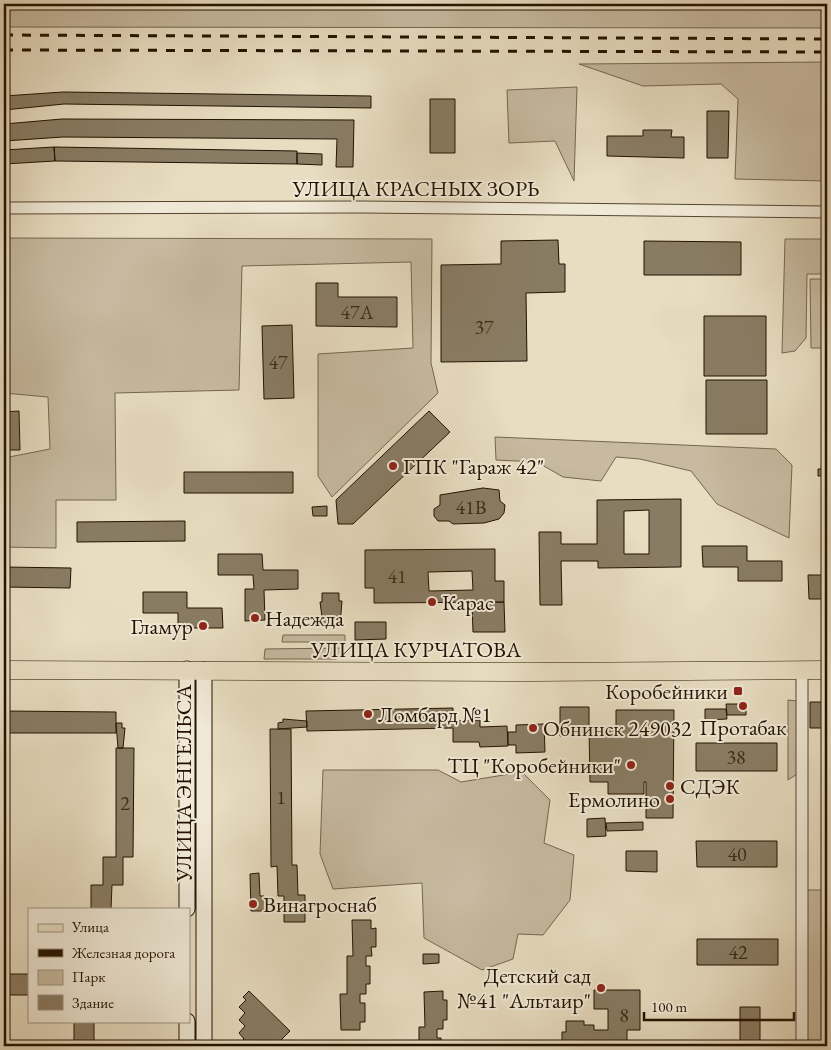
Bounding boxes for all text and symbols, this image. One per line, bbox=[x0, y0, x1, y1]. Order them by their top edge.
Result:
street label: УЛИЦА КРАСНЫХ ЗОРЬ bbox=[291, 174, 540, 203]
house number: 47А bbox=[340, 299, 374, 325]
house number: 37 bbox=[474, 314, 494, 340]
house number: 47 bbox=[268, 349, 288, 375]
place label: ГПК "Гараж 42" bbox=[403, 452, 544, 481]
marker: ГПК "Гараж 42" bbox=[387, 460, 399, 472]
house number: 41В bbox=[456, 494, 486, 520]
house number: 41 bbox=[387, 563, 407, 589]
place label: Карас bbox=[442, 588, 494, 617]
marker: Карас bbox=[426, 596, 438, 608]
place label: Надежда bbox=[265, 604, 344, 633]
place label: Гламур bbox=[131, 612, 193, 641]
marker: Надежда bbox=[249, 612, 261, 624]
marker: Гламур bbox=[197, 620, 209, 632]
street label: УЛИЦА КУРЧАТОВА bbox=[310, 635, 522, 664]
place label: Коробейники bbox=[605, 677, 728, 706]
street label: УЛИЦА ЭНГЕЛЬСА bbox=[169, 684, 198, 883]
marker: Коробейники bbox=[732, 685, 744, 697]
place label: Ломбард №1 bbox=[378, 700, 492, 729]
marker: Протабак bbox=[737, 700, 749, 712]
marker: Ломбард №1 bbox=[362, 708, 374, 720]
place label: Протабак bbox=[699, 713, 787, 742]
place label: Обнинск 249032 bbox=[543, 714, 692, 743]
marker: Обнинск 249032 bbox=[527, 722, 539, 734]
house number: 38 bbox=[726, 744, 746, 770]
place label: ТЦ "Коробейники" bbox=[447, 751, 621, 780]
marker: ТЦ "Коробейники" bbox=[625, 759, 637, 771]
place label: СДЭК bbox=[680, 772, 740, 801]
marker: СДЭК bbox=[664, 780, 676, 792]
house number: 1 bbox=[276, 784, 286, 810]
place label: Ермолино bbox=[568, 785, 660, 814]
house number: 2 bbox=[120, 790, 130, 816]
marker: Ермолино bbox=[664, 793, 676, 805]
house number: 40 bbox=[727, 841, 747, 867]
place label: Винагроснаб bbox=[263, 890, 377, 919]
marker: Винагроснаб bbox=[247, 898, 259, 910]
legend bbox=[28, 908, 190, 1022]
text: Улица bbox=[71, 917, 109, 936]
house number: 42 bbox=[728, 939, 748, 965]
text: Железная дорога bbox=[71, 943, 175, 962]
place label: Детский сад №41 "Альтаир" bbox=[457, 961, 591, 1015]
text: Парк bbox=[72, 967, 105, 986]
marker: Детский сад №41 "Альтаир" bbox=[595, 982, 607, 994]
scale bar bbox=[644, 990, 794, 1022]
text: Здание bbox=[72, 993, 114, 1012]
text: 100 m bbox=[651, 997, 688, 1016]
house number: 8 bbox=[619, 1002, 629, 1028]

